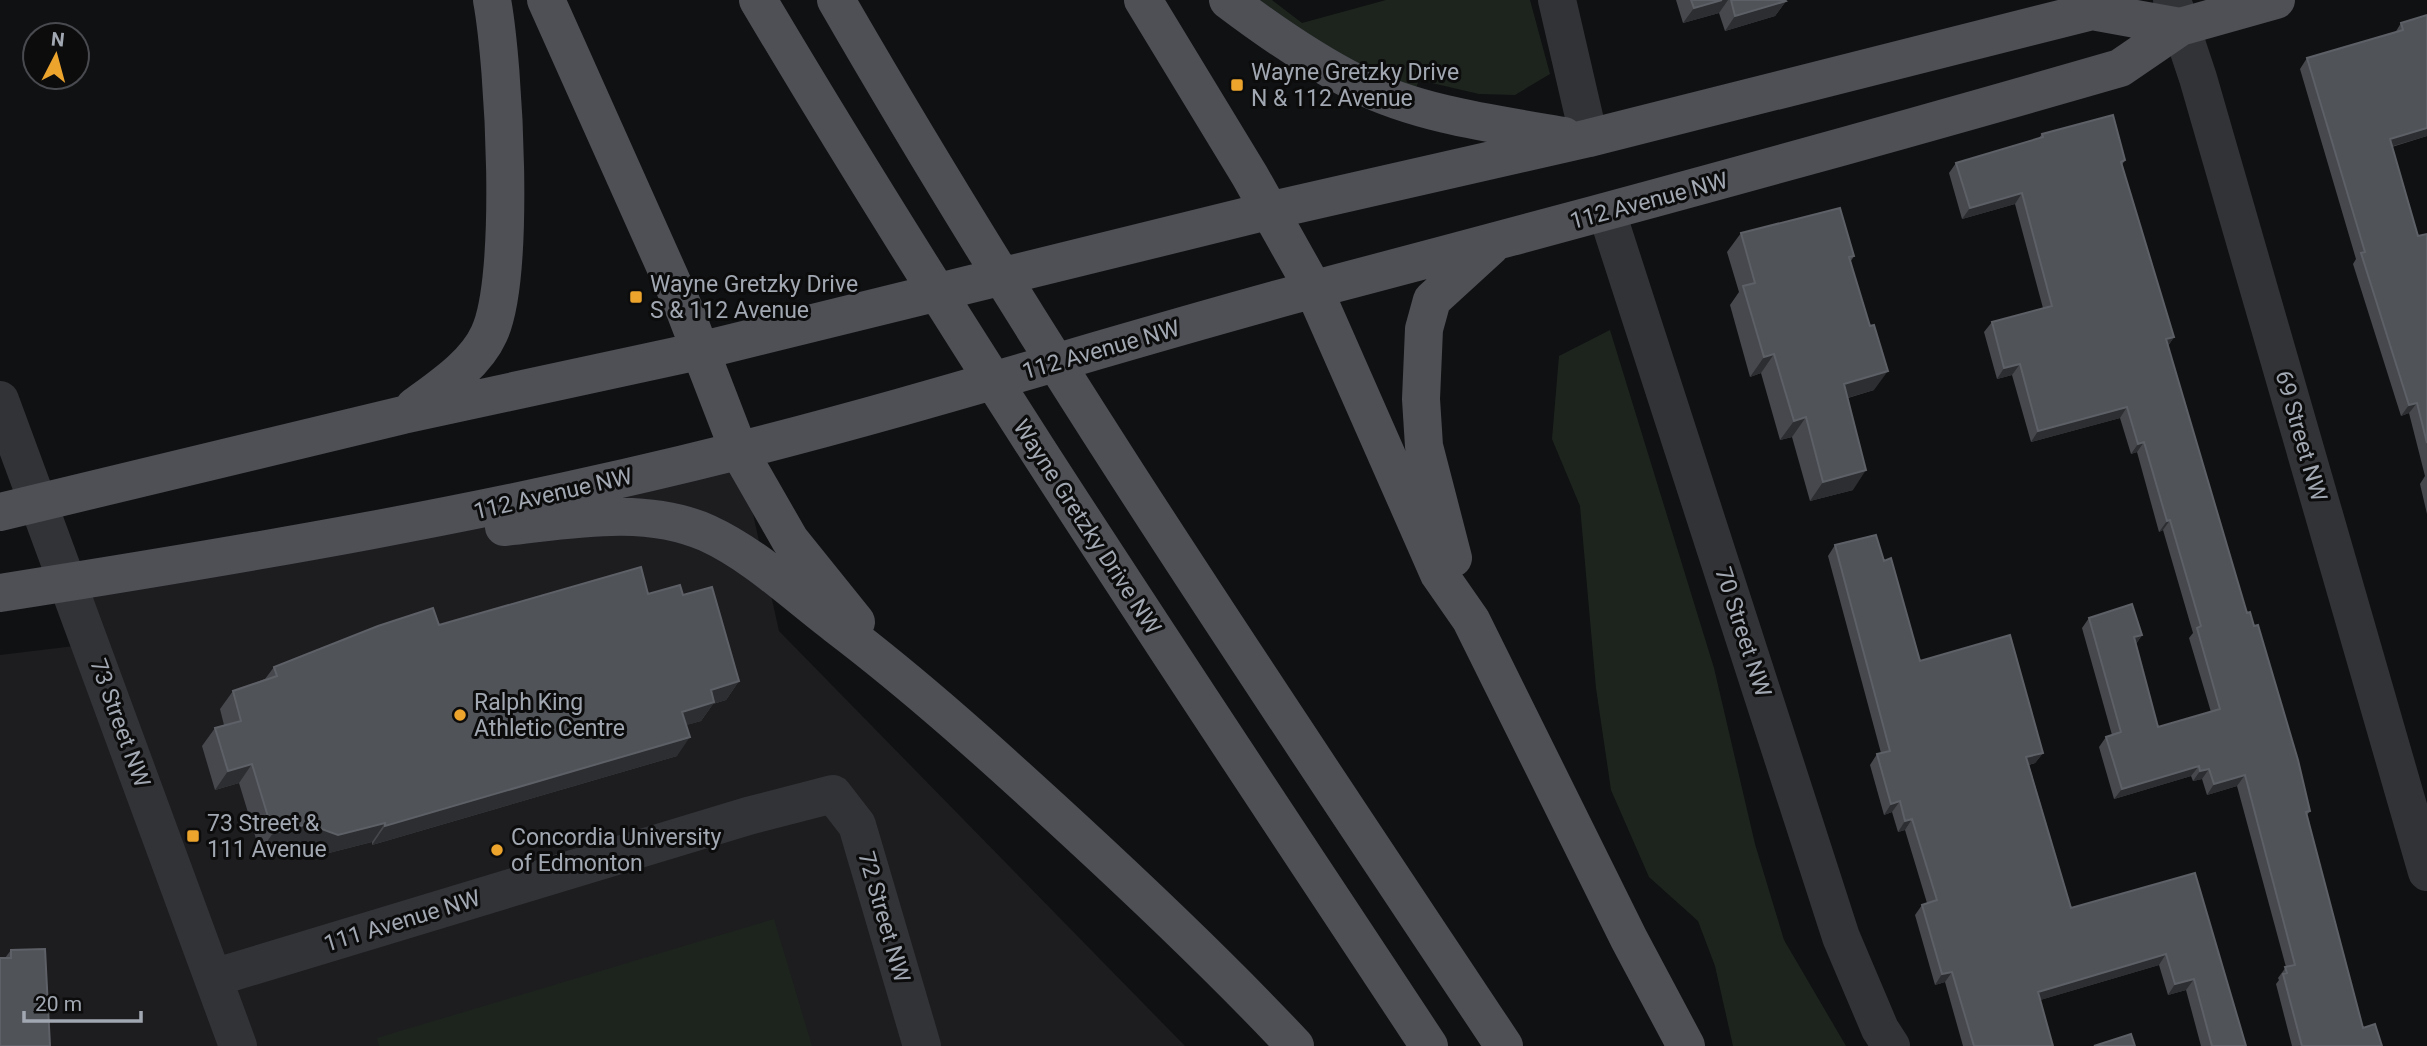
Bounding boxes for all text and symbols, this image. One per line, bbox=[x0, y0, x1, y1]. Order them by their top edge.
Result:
north arrow bbox=[21, 21, 91, 91]
text: N bbox=[50, 27, 66, 52]
place label: Wayne Gretzky Drive N & 112 Avenue bbox=[1251, 59, 1459, 112]
marker: Wayne Gretzky Drive N & 112 Avenue bbox=[1229, 77, 1245, 93]
street label: 112 Avenue NW bbox=[1567, 167, 1731, 235]
place label: Wayne Gretzky Drive S & 112 Avenue bbox=[650, 271, 858, 324]
marker: Wayne Gretzky Drive S & 112 Avenue bbox=[628, 289, 644, 305]
street label: 112 Avenue NW bbox=[1019, 315, 1183, 385]
street label: 69 Street NW bbox=[2269, 368, 2333, 504]
street label: Wayne Gretzky Drive NW bbox=[1007, 415, 1167, 639]
street label: 112 Avenue NW bbox=[471, 463, 635, 525]
street label: 70 Street NW bbox=[1709, 564, 1777, 700]
street label: 73 Street NW bbox=[84, 655, 156, 791]
place label: Ralph King Athletic Centre bbox=[474, 689, 625, 742]
marker: Ralph King Athletic Centre bbox=[452, 707, 468, 723]
place label: 73 Street & 111 Avenue bbox=[207, 810, 327, 863]
place label: Concordia University of Edmonton bbox=[511, 824, 721, 877]
marker: 73 Street & 111 Avenue bbox=[185, 828, 201, 844]
marker: Concordia University of Edmonton bbox=[489, 842, 505, 858]
street label: 72 Street NW bbox=[852, 849, 916, 985]
street label: 111 Avenue NW bbox=[320, 884, 484, 958]
scale bar bbox=[24, 979, 142, 1023]
text: 20 m bbox=[35, 992, 82, 1016]

